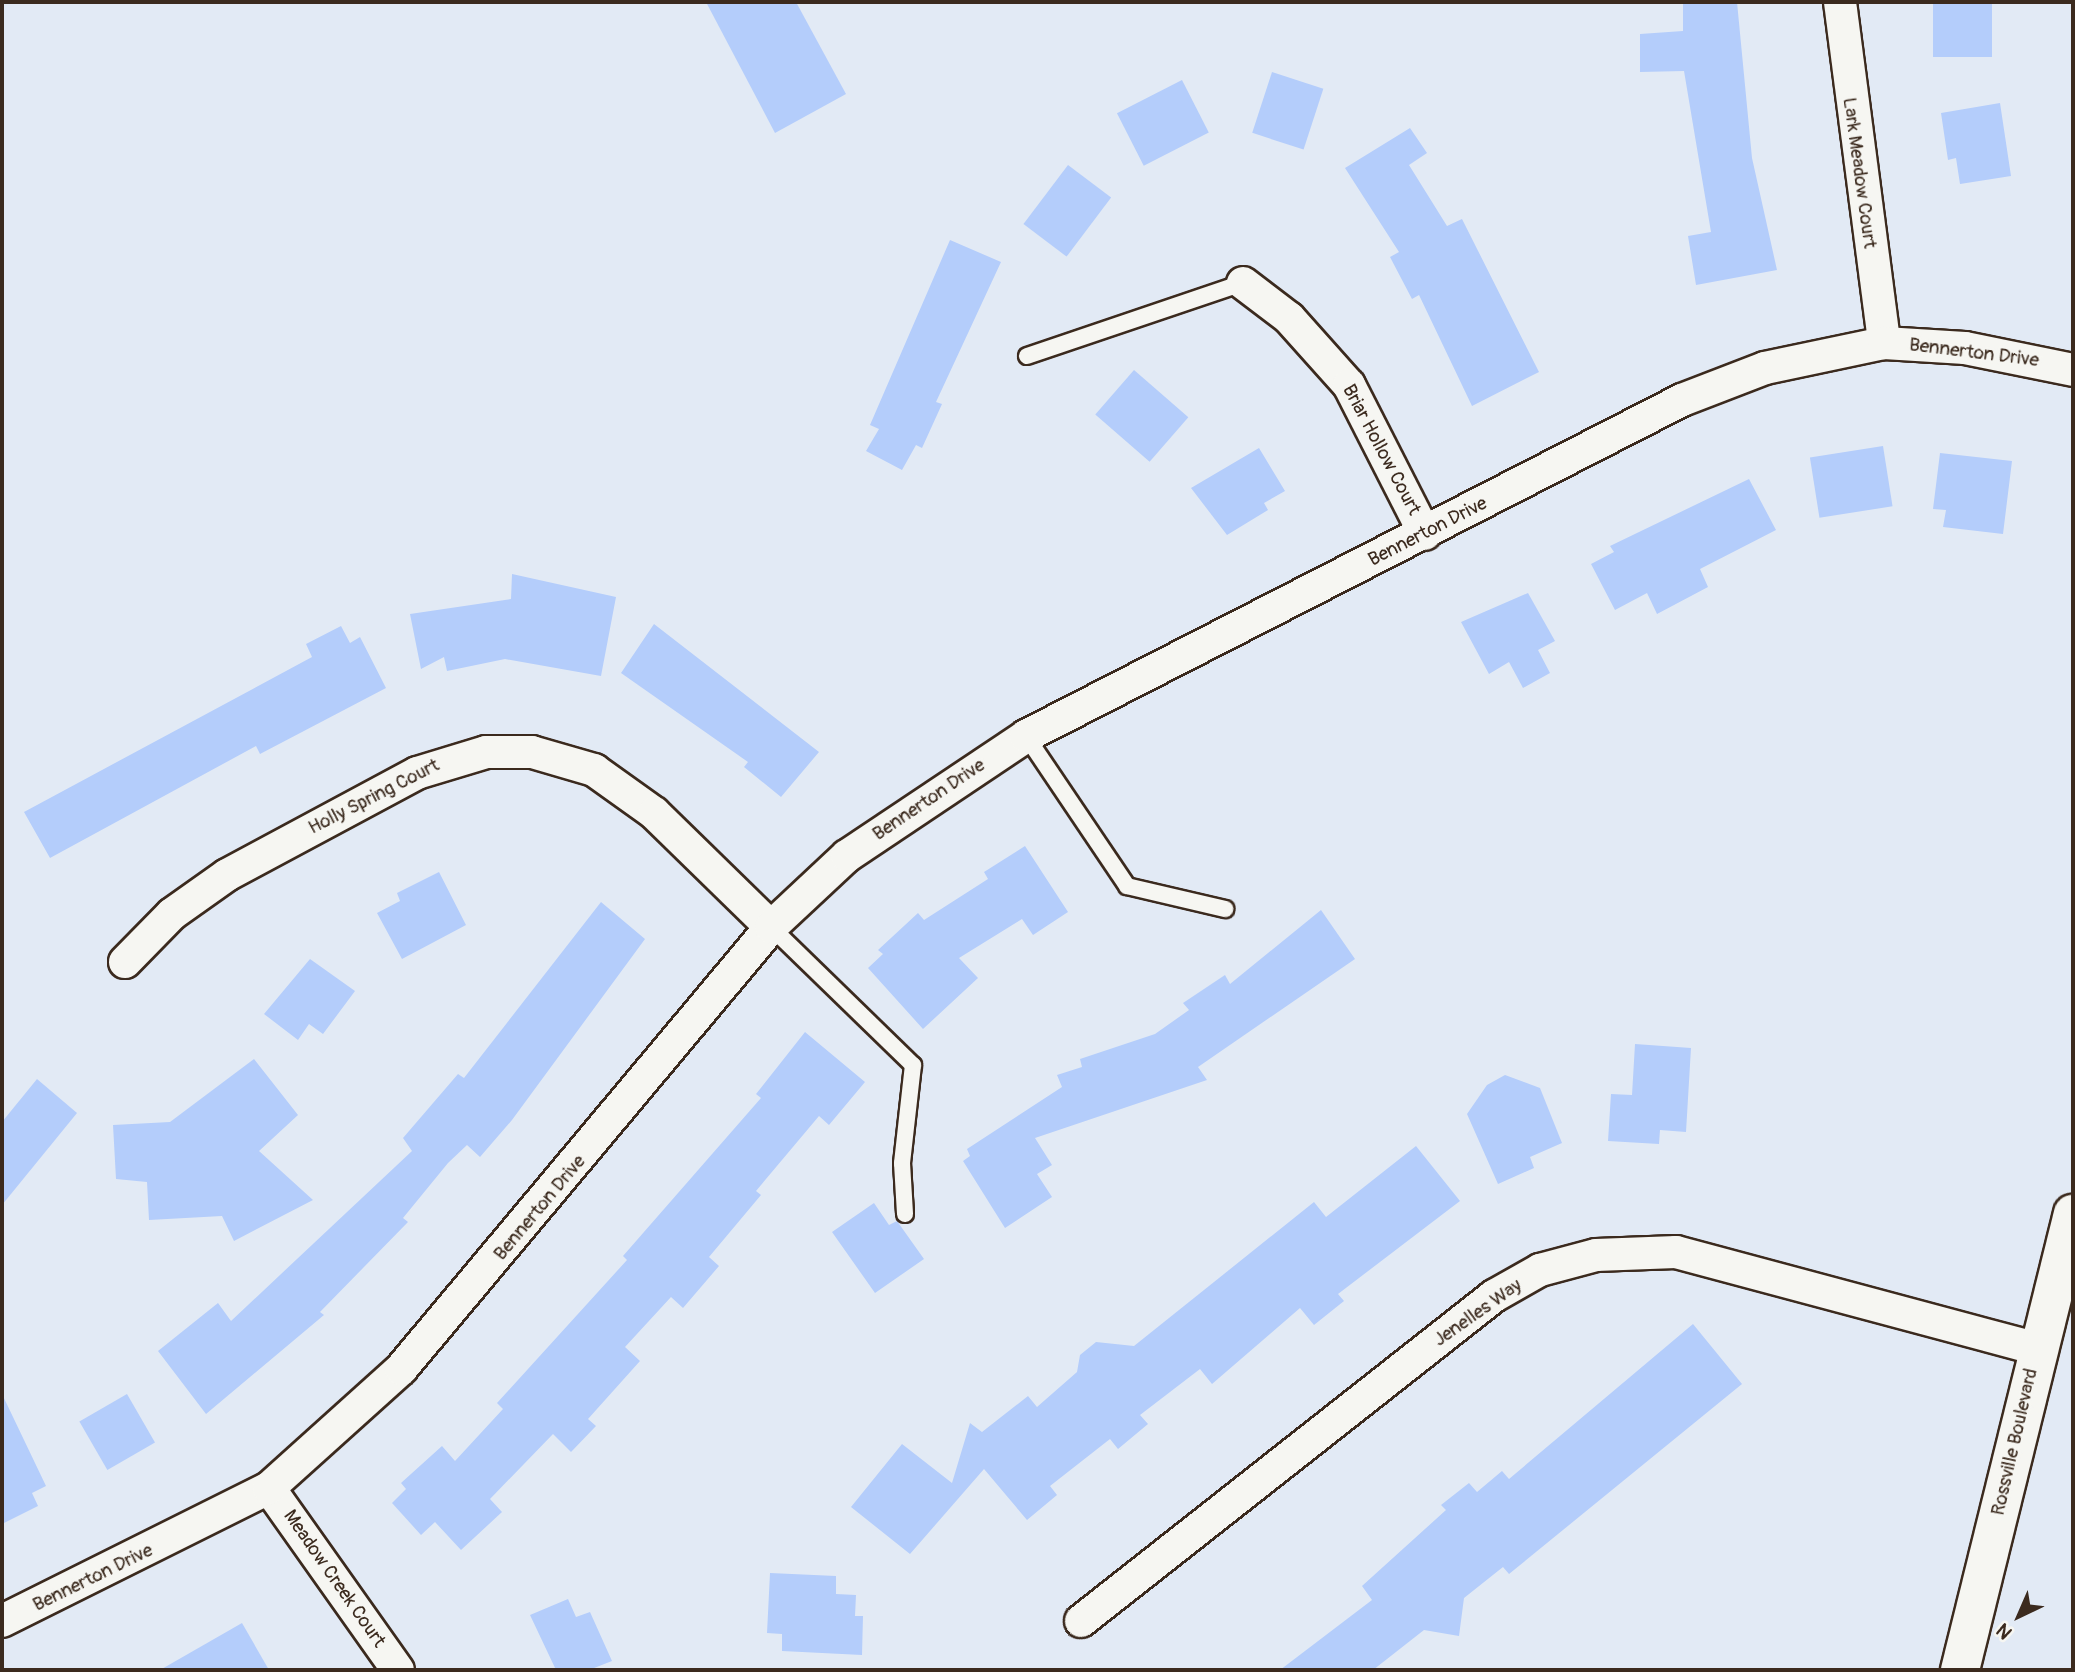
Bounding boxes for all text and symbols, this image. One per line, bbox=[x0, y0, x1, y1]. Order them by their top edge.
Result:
street label: Lark Meadow Court bbox=[1837, 96, 1881, 250]
street label: Bennerton Drive bbox=[1908, 334, 2040, 372]
street label: Briar Hollow Court bbox=[1337, 381, 1425, 519]
street label: Bennerton Drive bbox=[1365, 492, 1491, 572]
street label: Holly Spring Court bbox=[305, 754, 443, 840]
street label: Bennerton Drive bbox=[869, 754, 989, 846]
street label: Bennerton Drive bbox=[489, 1151, 591, 1265]
street label: Jenelles Way bbox=[1430, 1274, 1526, 1352]
street label: Rossville Boulevard bbox=[1987, 1366, 2043, 1518]
street label: Meadow Creek Court bbox=[278, 1506, 390, 1652]
street label: Bennerton Drive bbox=[29, 1539, 157, 1617]
north arrow bbox=[1984, 1581, 2054, 1651]
text: N bbox=[1991, 1618, 2017, 1644]

